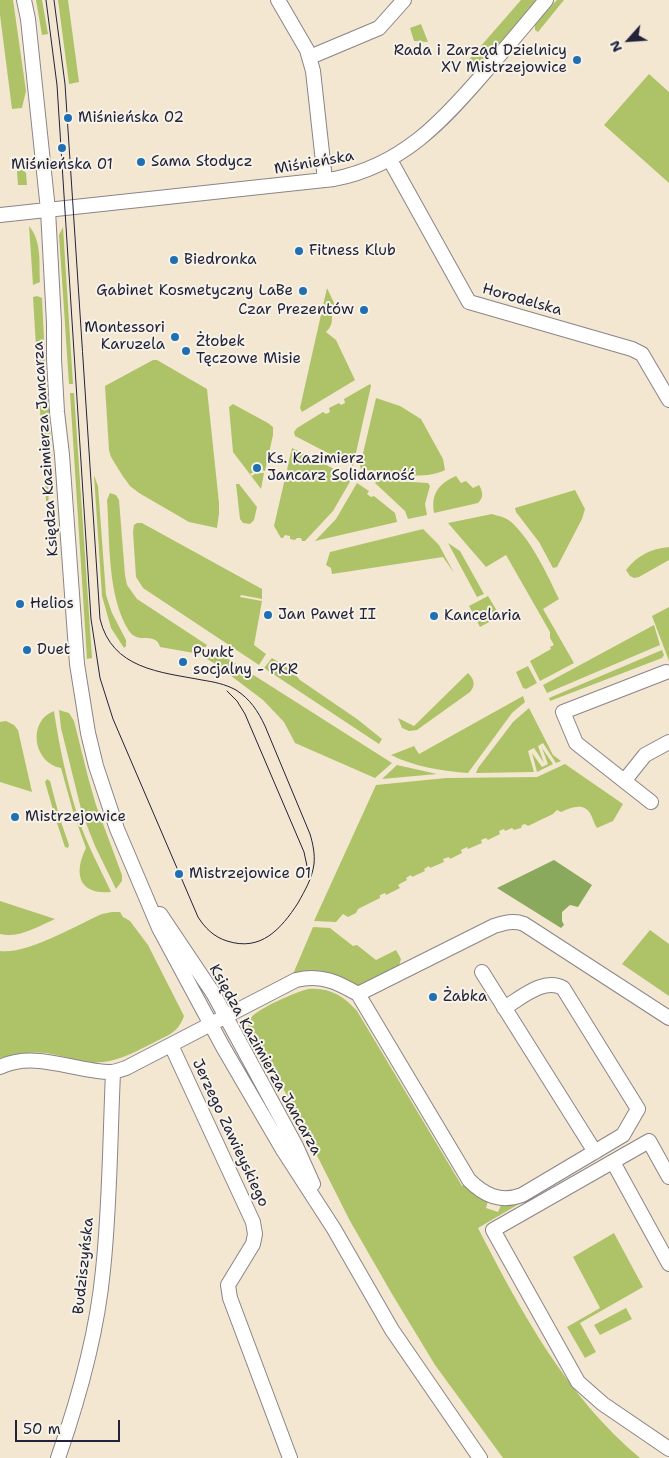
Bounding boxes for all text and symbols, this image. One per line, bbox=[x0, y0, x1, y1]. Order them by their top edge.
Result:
north arrow bbox=[604, 15, 654, 65]
text: N bbox=[605, 38, 626, 56]
place label: Rada i Zarząd Dzielnicy XV Mistrzejowice bbox=[394, 42, 567, 77]
marker: Rada i Zarząd Dzielnicy XV Mistrzejowice bbox=[571, 54, 583, 66]
place label: Miśnieńska 02 bbox=[78, 109, 184, 127]
marker: Miśnieńska 02 bbox=[62, 112, 74, 124]
marker: Miśnieńska 01 bbox=[56, 142, 68, 154]
street label: Miśnieńska bbox=[273, 147, 355, 179]
place label: Sama Słodycz bbox=[151, 153, 253, 171]
place label: Miśnieńska 01 bbox=[11, 156, 113, 174]
marker: Sama Słodycz bbox=[135, 156, 147, 168]
place label: Fitness Klub bbox=[309, 242, 396, 260]
marker: Fitness Klub bbox=[293, 245, 305, 257]
place label: Biedronka bbox=[184, 251, 257, 269]
marker: Biedronka bbox=[168, 254, 180, 266]
street label: Horodelska bbox=[480, 280, 564, 320]
place label: Gabinet Kosmetyczny LaBe bbox=[96, 282, 293, 300]
marker: Gabinet Kosmetyczny LaBe bbox=[297, 285, 309, 297]
place label: Czar Prezentów bbox=[238, 301, 354, 319]
marker: Czar Prezentów bbox=[358, 304, 370, 316]
place label: Montessori Karuzela bbox=[84, 319, 165, 354]
marker: Montessori Karuzela bbox=[169, 331, 181, 343]
place label: Żłobek Tęczowe Misie bbox=[196, 333, 301, 368]
street label: Księdza Kazimierza Jancarza bbox=[30, 341, 62, 557]
marker: Żłobek Tęczowe Misie bbox=[180, 345, 192, 357]
place label: Ks. Kazimierz Jancarz Solidarność bbox=[267, 450, 415, 485]
marker: Ks. Kazimierz Jancarz Solidarność bbox=[251, 462, 263, 474]
place label: Helios bbox=[30, 595, 74, 613]
marker: Helios bbox=[14, 598, 26, 610]
place label: Jan Paweł II bbox=[278, 606, 376, 624]
place label: Kancelaria bbox=[444, 607, 521, 625]
marker: Jan Paweł II bbox=[262, 609, 274, 621]
marker: Kancelaria bbox=[428, 610, 440, 622]
place label: Duet bbox=[37, 641, 70, 659]
marker: Duet bbox=[21, 644, 33, 656]
place label: Punkt socjalny - PKR bbox=[193, 644, 298, 679]
marker: Punkt socjalny - PKR bbox=[177, 656, 189, 668]
place label: Mistrzejowice bbox=[25, 808, 126, 826]
marker: Mistrzejowice bbox=[9, 811, 21, 823]
place label: Mistrzejowice 01 bbox=[189, 865, 311, 883]
marker: Mistrzejowice 01 bbox=[173, 868, 185, 880]
street label: Księdza Kazimierza Jancarza bbox=[205, 961, 325, 1159]
place label: Żabka bbox=[443, 988, 487, 1006]
marker: Żabka bbox=[427, 991, 439, 1003]
street label: Jerzego Zawieyskiego bbox=[188, 1056, 272, 1210]
street label: Budziszyńska bbox=[70, 1217, 98, 1315]
scale bar bbox=[18, 1410, 122, 1442]
text: 50 m bbox=[23, 1419, 61, 1439]

